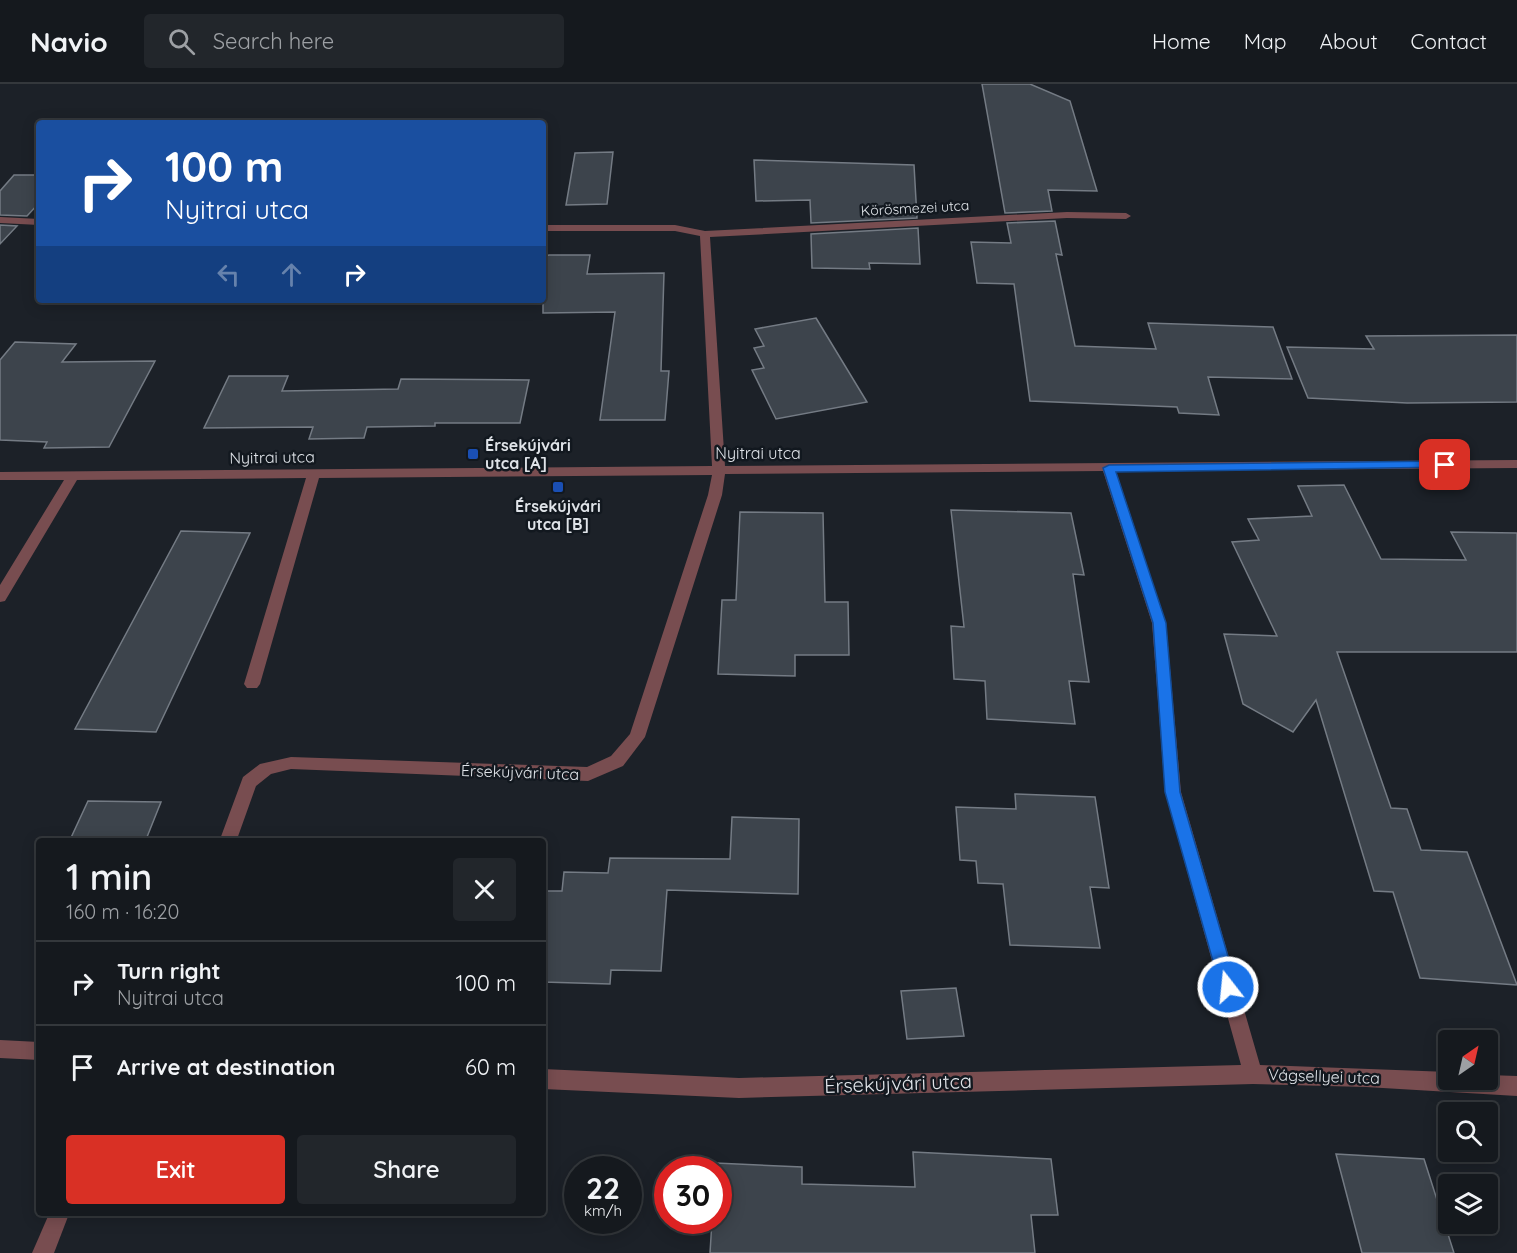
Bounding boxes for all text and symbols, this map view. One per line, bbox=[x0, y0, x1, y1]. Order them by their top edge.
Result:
search box bbox=[144, 14, 564, 68]
text: Navio bbox=[30, 24, 108, 59]
icon: search bbox=[165, 25, 198, 58]
text: Search here bbox=[213, 27, 334, 55]
text: Home bbox=[1152, 28, 1211, 54]
text: Map bbox=[1244, 28, 1287, 54]
text: About bbox=[1320, 28, 1378, 54]
text: Contact bbox=[1411, 28, 1487, 54]
text: 100 m bbox=[165, 140, 283, 193]
icon: right bbox=[66, 144, 144, 222]
text: Nyitrai utca bbox=[165, 192, 309, 226]
street label: Körösmezei utca bbox=[860, 196, 970, 220]
icon: left bbox=[212, 258, 245, 291]
icon: ahead bbox=[275, 258, 308, 291]
icon: right bbox=[338, 258, 371, 291]
place label: Érsekújvári utca [A] bbox=[485, 435, 571, 473]
pin bbox=[1419, 439, 1470, 490]
street label: Nyitrai utca bbox=[715, 443, 801, 463]
street label: Nyitrai utca bbox=[229, 446, 315, 468]
marker: Érsekújvári utca [A] bbox=[466, 447, 480, 461]
icon: arrive bbox=[1428, 448, 1461, 481]
marker: Érsekújvári utca [B] bbox=[551, 480, 565, 494]
place label: Érsekújvári utca [B] bbox=[515, 496, 601, 534]
street label: Érsekújvári utca bbox=[461, 760, 579, 784]
text: 1 min bbox=[66, 854, 152, 899]
button: close bbox=[453, 858, 516, 921]
text: 160 m · 16:20 bbox=[66, 899, 179, 924]
position arrow bbox=[1196, 955, 1260, 1019]
text: Turn right bbox=[117, 957, 221, 985]
icon: right bbox=[66, 967, 99, 1000]
text: 100 m bbox=[456, 969, 516, 997]
text: Nyitrai utca bbox=[117, 985, 224, 1010]
north arrow bbox=[1438, 1030, 1498, 1090]
map controls bbox=[1438, 1030, 1498, 1234]
icon: arrive bbox=[66, 1051, 99, 1084]
text: Arrive at destination bbox=[117, 1053, 335, 1081]
text: 60 m bbox=[465, 1053, 516, 1081]
street label: Vágsellyei utca bbox=[1268, 1064, 1380, 1088]
street label: Érsekújvári utca bbox=[824, 1068, 972, 1098]
button: search bbox=[1438, 1102, 1498, 1162]
button: Exit bbox=[66, 1135, 285, 1204]
button: Share bbox=[297, 1135, 516, 1204]
speed limit sign: 30 bbox=[654, 1156, 732, 1234]
text: 22 bbox=[586, 1169, 620, 1207]
button: layers bbox=[1438, 1174, 1498, 1234]
text: km/h bbox=[584, 1201, 622, 1220]

